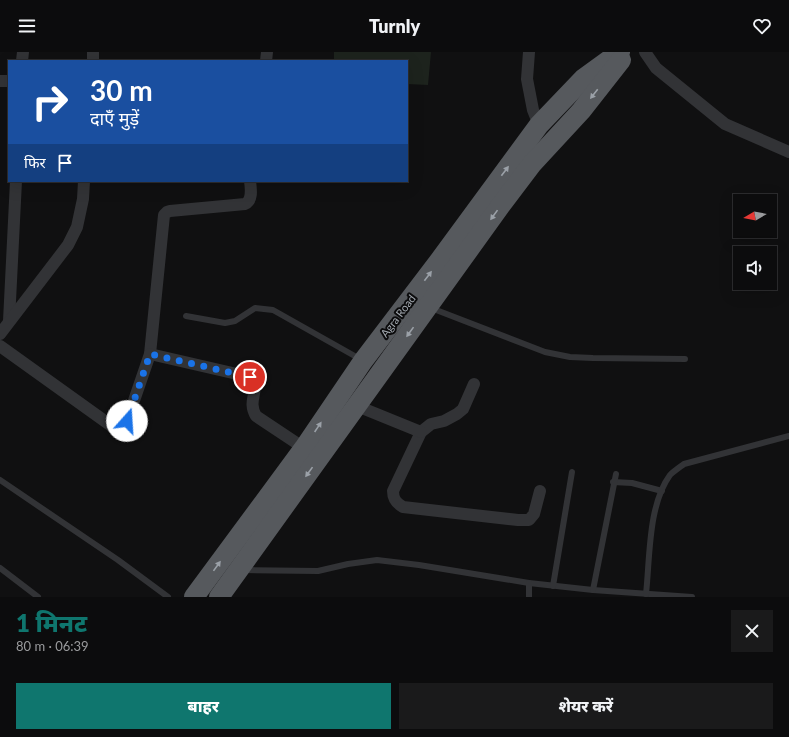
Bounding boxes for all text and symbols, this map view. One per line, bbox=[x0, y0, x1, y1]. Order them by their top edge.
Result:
icon: menu bbox=[16, 15, 38, 37]
text: Turnly bbox=[369, 15, 420, 37]
icon: heart bbox=[751, 15, 773, 37]
text: 30 m bbox=[90, 73, 153, 107]
icon: right bbox=[24, 76, 76, 128]
one-way arrow bbox=[590, 88, 599, 99]
text: दाएँ मुड़ें bbox=[90, 107, 139, 129]
icon: arrive bbox=[54, 152, 76, 174]
text: फिर bbox=[24, 153, 46, 171]
one-way arrow bbox=[501, 166, 509, 177]
north arrow bbox=[733, 194, 777, 238]
map controls bbox=[733, 194, 777, 290]
one-way arrow bbox=[489, 210, 498, 221]
button: sound bbox=[733, 246, 777, 290]
one-way arrow bbox=[424, 271, 432, 282]
street label: Agra Road bbox=[377, 292, 418, 339]
one-way arrow bbox=[405, 327, 414, 338]
pin bbox=[233, 360, 267, 394]
icon: arrive bbox=[239, 366, 261, 388]
position arrow bbox=[106, 400, 148, 442]
one-way arrow bbox=[314, 421, 322, 432]
one-way arrow bbox=[305, 467, 313, 477]
one-way arrow bbox=[213, 560, 221, 571]
text: 1 मिनट bbox=[16, 608, 87, 637]
button: close bbox=[731, 610, 773, 652]
text: 80 m · 06:39 bbox=[16, 638, 89, 654]
button: बाहर bbox=[16, 683, 391, 729]
button: शेयर करें bbox=[399, 683, 773, 729]

